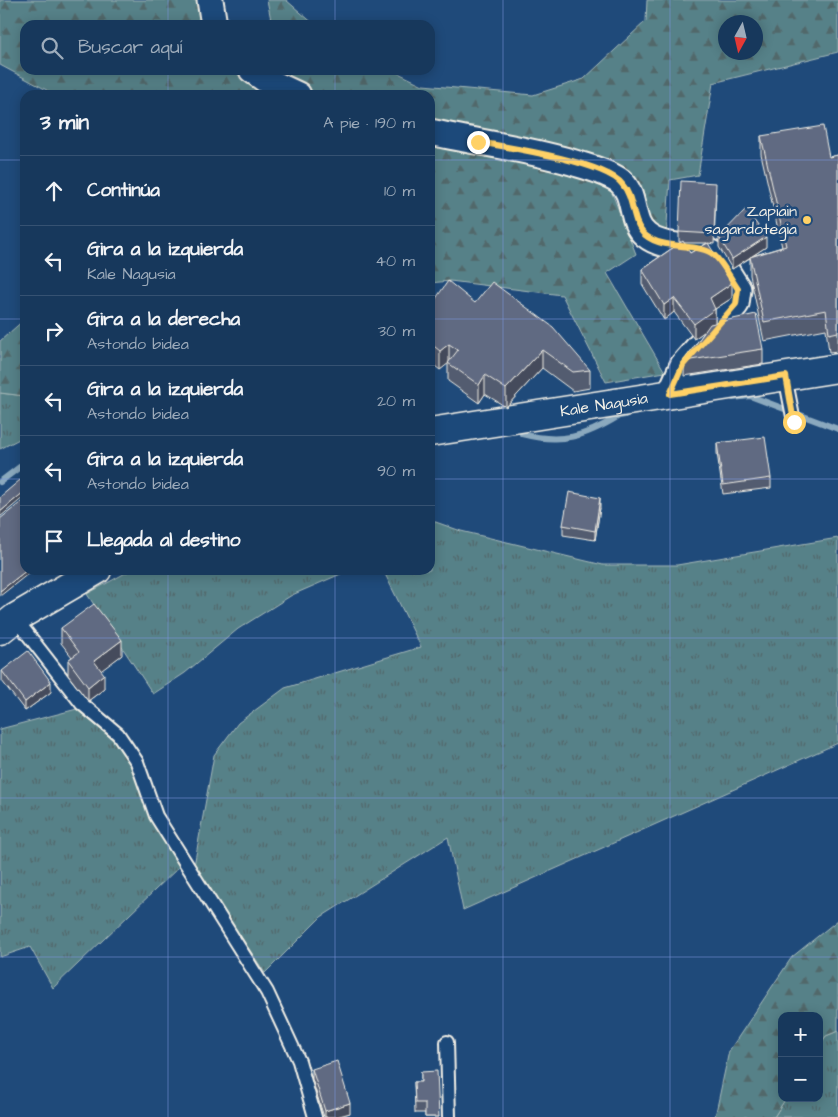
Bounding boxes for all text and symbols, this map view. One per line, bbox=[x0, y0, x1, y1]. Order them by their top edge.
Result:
north arrow bbox=[718, 15, 763, 60]
search box bbox=[20, 20, 435, 75]
icon: search bbox=[38, 34, 66, 62]
text: Buscar aquí bbox=[78, 34, 182, 61]
text: 3 min bbox=[40, 108, 89, 137]
text: A pie · 190 m bbox=[323, 112, 415, 134]
route end bbox=[467, 131, 490, 154]
icon: ahead bbox=[40, 177, 68, 205]
text: Continúa bbox=[87, 177, 160, 204]
text: 10 m bbox=[384, 180, 415, 202]
place label: Zapiain sagardotegia bbox=[704, 200, 797, 241]
marker: Zapiain sagardotegia bbox=[801, 214, 813, 226]
text: Gira a la izquierda bbox=[87, 236, 243, 263]
icon: left bbox=[40, 247, 68, 275]
text: 40 m bbox=[375, 250, 415, 272]
text: Kale Nagusia bbox=[87, 263, 176, 285]
text: Gira a la derecha bbox=[87, 306, 240, 333]
icon: right bbox=[40, 317, 68, 345]
text: 30 m bbox=[378, 320, 415, 342]
text: Astondo bidea bbox=[87, 333, 189, 355]
text: Gira a la izquierda bbox=[87, 376, 243, 403]
icon: left bbox=[40, 387, 68, 415]
street label: Kale Nagusia bbox=[558, 387, 649, 422]
text: 20 m bbox=[377, 390, 415, 412]
text: Astondo bidea bbox=[87, 403, 189, 425]
route start bbox=[783, 411, 806, 434]
text: Gira a la izquierda bbox=[87, 446, 243, 473]
icon: left bbox=[40, 457, 68, 485]
text: 90 m bbox=[377, 460, 415, 482]
text: Astondo bidea bbox=[87, 473, 189, 495]
icon: arrive bbox=[40, 527, 68, 555]
text: Llegada al destino bbox=[87, 527, 240, 554]
map controls bbox=[778, 1012, 823, 1102]
button: + bbox=[778, 1012, 823, 1057]
button: − bbox=[778, 1057, 823, 1102]

